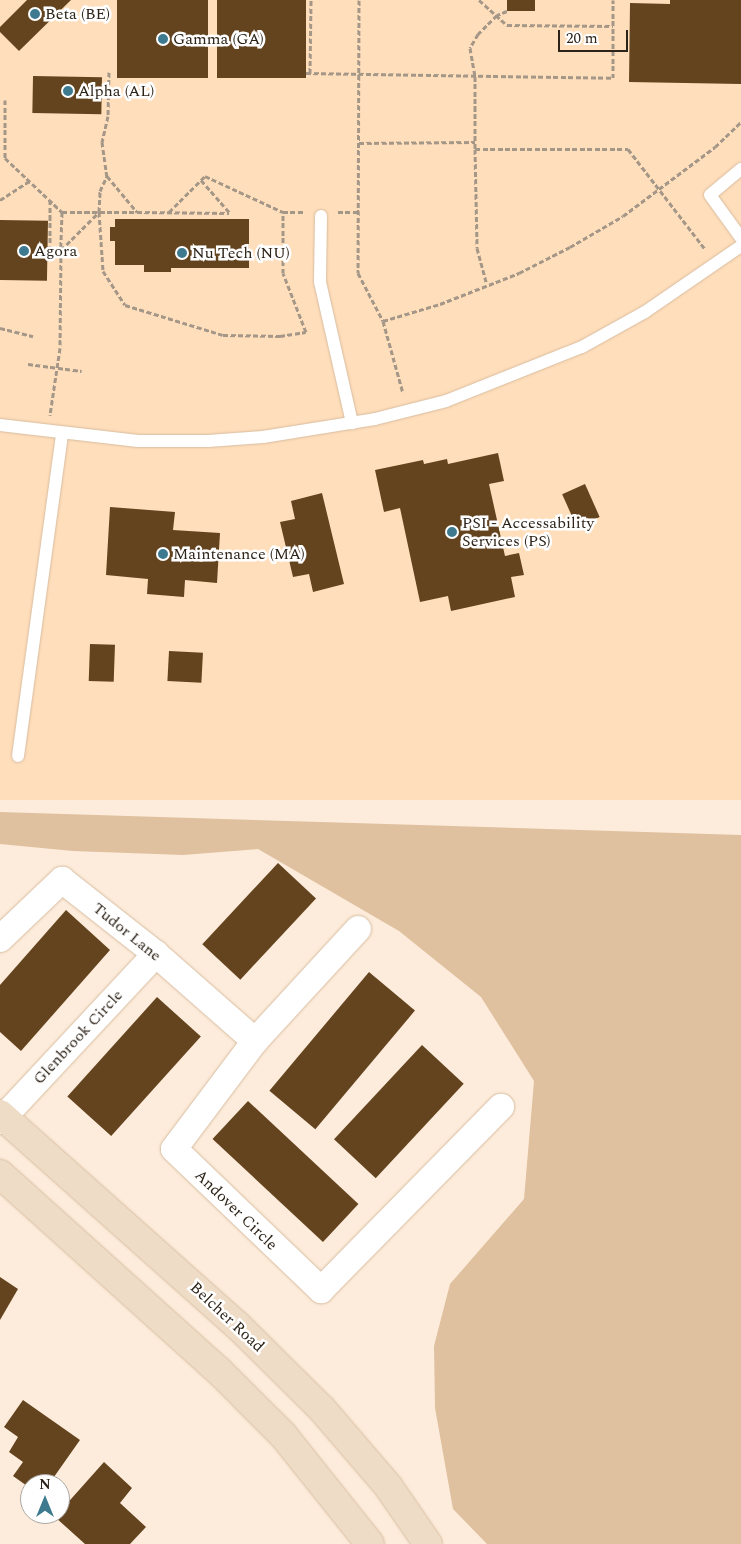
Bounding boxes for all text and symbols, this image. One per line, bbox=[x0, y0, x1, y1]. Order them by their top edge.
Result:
place label: Beta (BE) bbox=[45, 4, 110, 24]
marker: Beta (BE) bbox=[29, 8, 41, 20]
scale bar bbox=[561, 20, 631, 52]
text: 20 m bbox=[566, 27, 598, 50]
place label: Gamma (GA) bbox=[173, 29, 264, 49]
marker: Gamma (GA) bbox=[157, 33, 169, 45]
place label: Alpha (AL) bbox=[78, 81, 154, 101]
marker: Alpha (AL) bbox=[62, 85, 74, 97]
place label: Agora bbox=[34, 241, 77, 261]
place label: Nu Tech (NU) bbox=[192, 243, 290, 263]
marker: Agora bbox=[18, 245, 30, 257]
marker: Nu Tech (NU) bbox=[176, 247, 188, 259]
place label: PSI - Accessability Services (PS) bbox=[462, 513, 594, 551]
marker: PSI - Accessability Services (PS) bbox=[446, 526, 458, 538]
place label: Maintenance (MA) bbox=[173, 544, 305, 564]
marker: Maintenance (MA) bbox=[157, 548, 169, 560]
street label: Tudor Lane bbox=[89, 899, 165, 965]
street label: Glenbrook Circle bbox=[29, 986, 127, 1088]
street label: Andover Circle bbox=[191, 1166, 281, 1254]
street label: Belcher Road bbox=[186, 1278, 268, 1356]
north arrow bbox=[20, 1474, 70, 1524]
text: N bbox=[39, 1474, 51, 1495]

